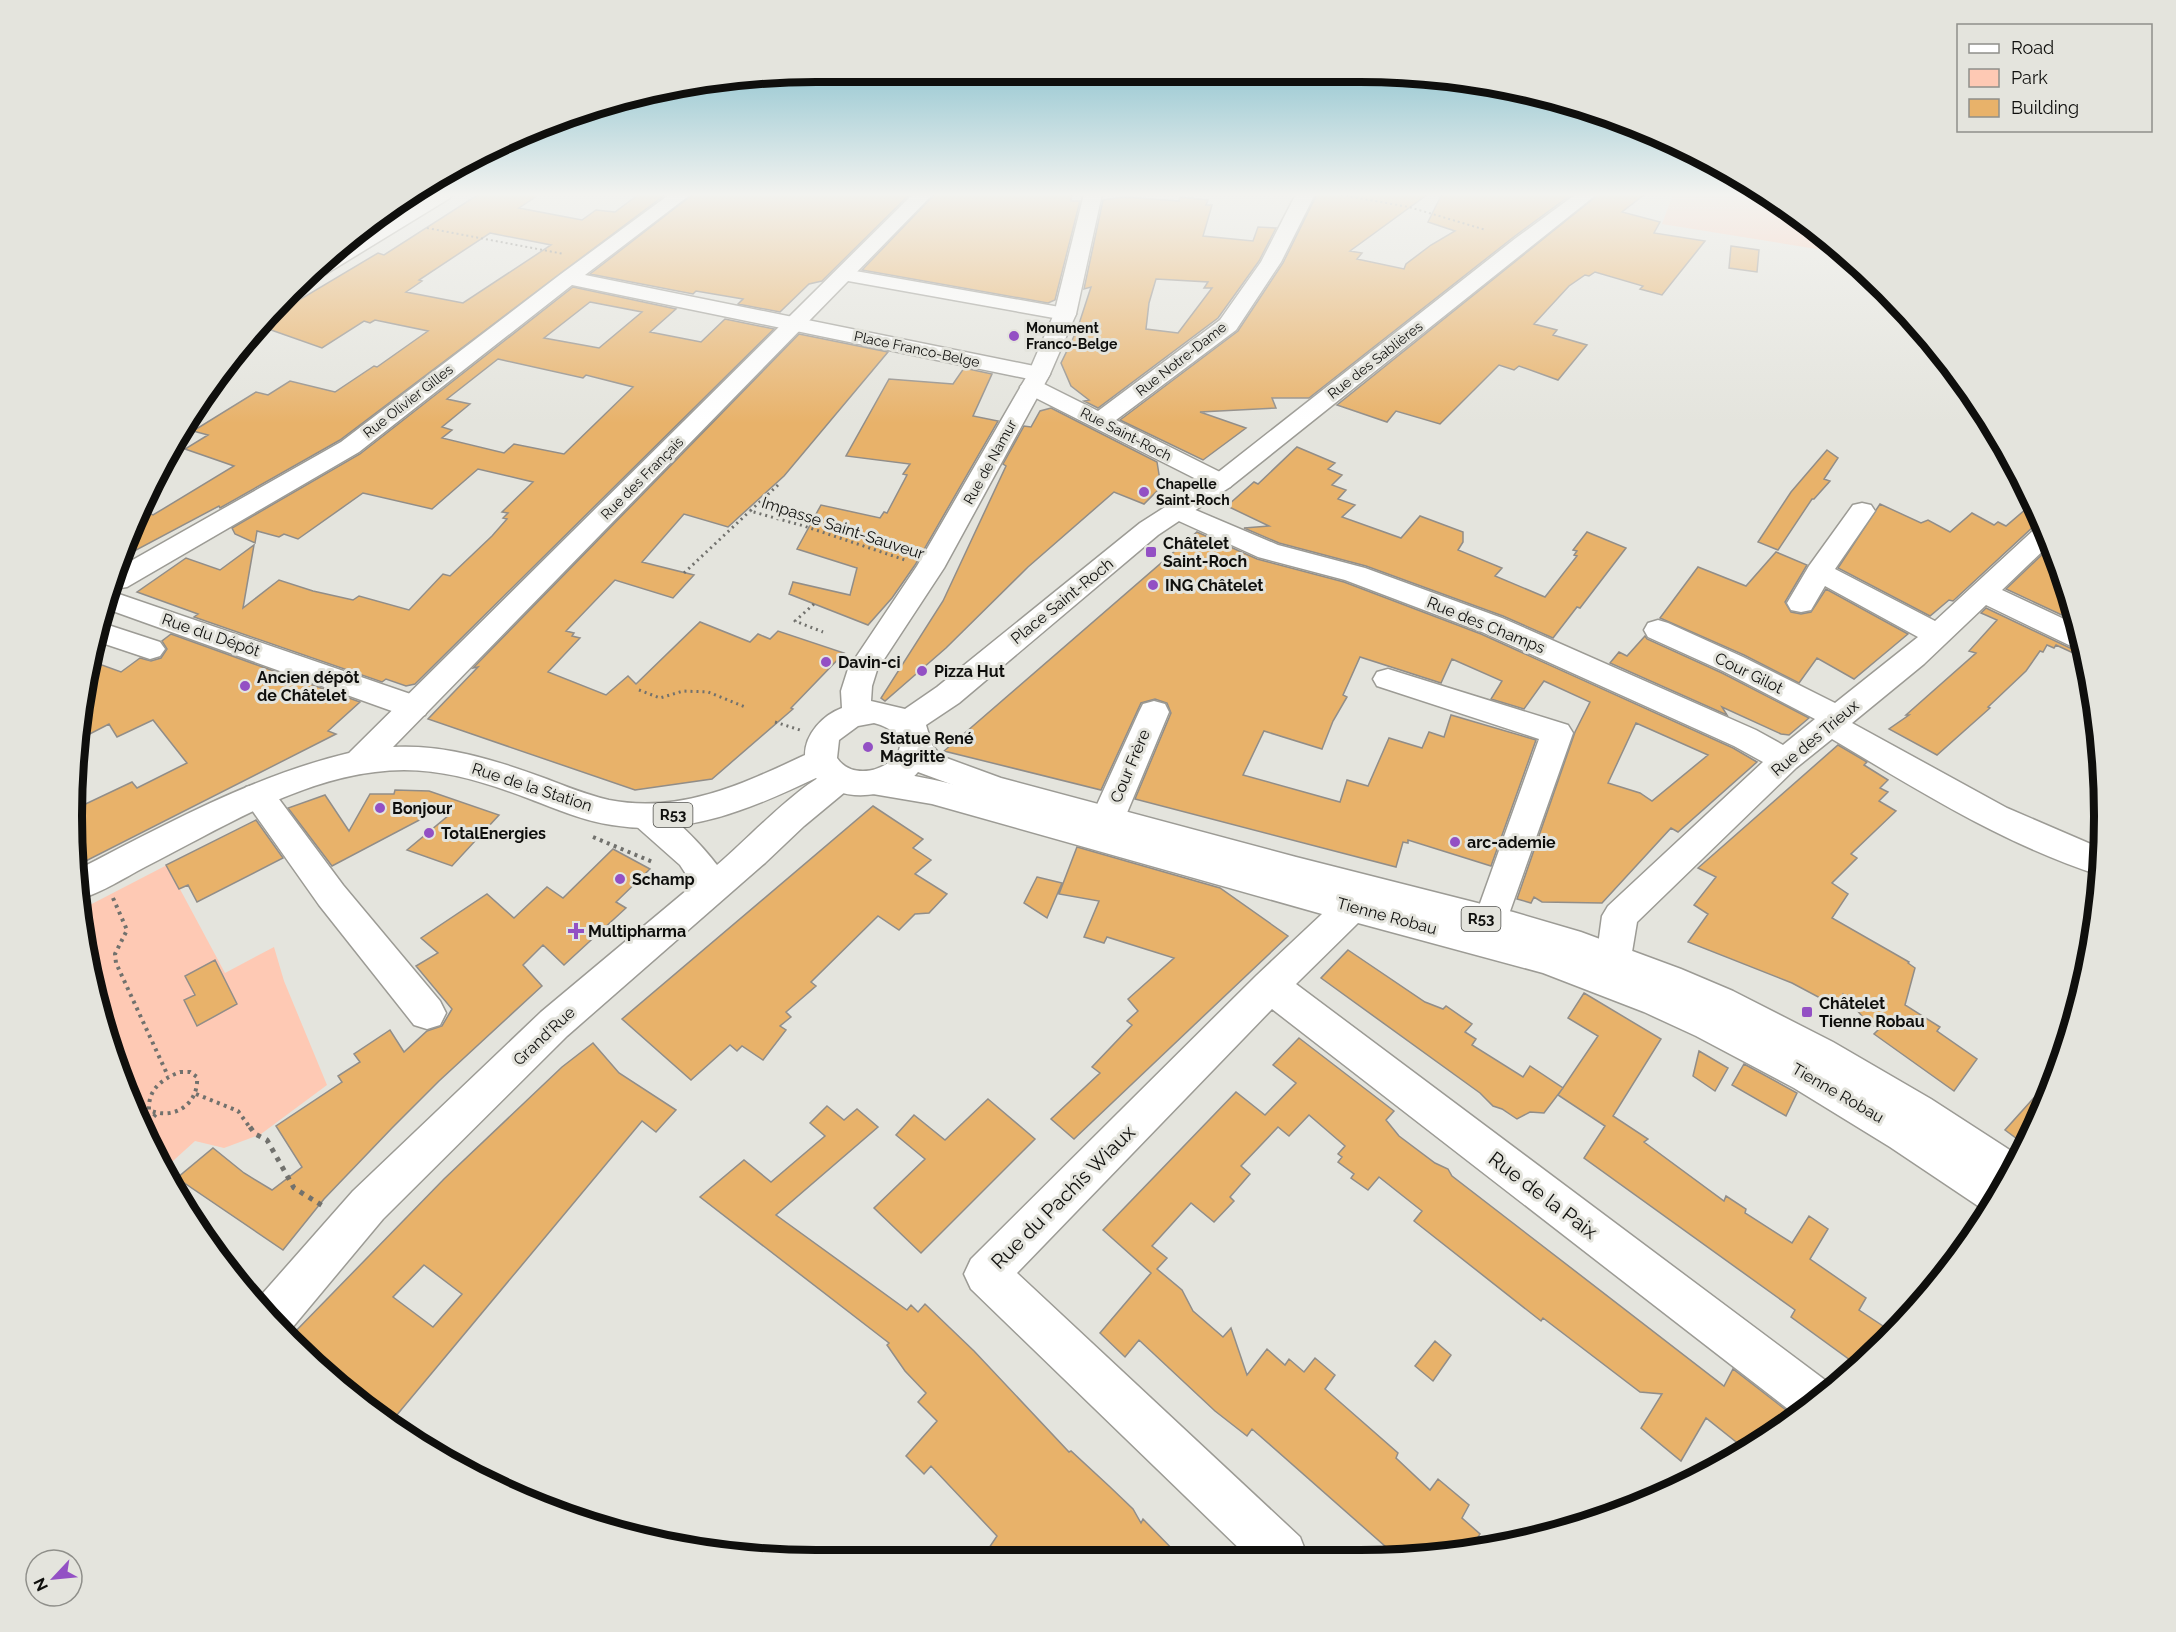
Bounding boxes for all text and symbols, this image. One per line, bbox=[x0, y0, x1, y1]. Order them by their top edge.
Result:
legend bbox=[1957, 24, 2152, 132]
text: Road bbox=[2011, 37, 2054, 58]
text: Park bbox=[2011, 67, 2048, 88]
text: Building bbox=[2011, 97, 2079, 118]
street label: Rue des Sablières bbox=[1324, 318, 1426, 402]
street label: Rue Notre-Dame bbox=[1133, 319, 1229, 399]
place label: Monument Franco-Belge bbox=[1026, 320, 1118, 352]
street label: Place Franco-Belge bbox=[853, 328, 981, 370]
marker: Monument Franco-Belge bbox=[1007, 329, 1021, 343]
street label: Rue Olivier Gilles bbox=[360, 361, 456, 441]
street label: Rue Saint-Roch bbox=[1078, 404, 1174, 464]
street label: Rue de Namur bbox=[960, 417, 1020, 507]
street label: Rue des Français bbox=[597, 433, 687, 523]
place label: Chapelle Saint-Roch bbox=[1156, 476, 1230, 508]
marker: Chapelle Saint-Roch bbox=[1137, 485, 1151, 499]
street label: Impasse Saint-Sauveur bbox=[759, 493, 927, 563]
place label: Châtelet Saint-Roch bbox=[1163, 534, 1247, 571]
marker: Châtelet Saint-Roch bbox=[1144, 545, 1158, 559]
street label: Place Saint-Roch bbox=[1007, 554, 1117, 648]
place label: ING Châtelet bbox=[1165, 576, 1263, 595]
marker: ING Châtelet bbox=[1146, 578, 1160, 592]
street label: Rue des Champs bbox=[1424, 593, 1548, 657]
street label: Rue du Dépôt bbox=[160, 609, 263, 661]
street label: Cour Gilot bbox=[1712, 648, 1787, 698]
place label: Davin-ci bbox=[838, 653, 901, 672]
marker: Davin-ci bbox=[819, 655, 833, 669]
place label: Pizza Hut bbox=[934, 662, 1005, 681]
marker: Pizza Hut bbox=[915, 664, 929, 678]
place label: Ancien dépôt de Châtelet bbox=[257, 668, 359, 705]
marker: Ancien dépôt de Châtelet bbox=[238, 679, 252, 693]
street label: Rue des Trieux bbox=[1767, 696, 1863, 780]
street label: Cour Frère bbox=[1106, 727, 1154, 805]
place label: Statue René Magritte bbox=[880, 729, 974, 766]
marker: Statue René Magritte bbox=[861, 740, 875, 754]
street label: Rue de la Station bbox=[470, 759, 594, 815]
place label: Bonjour bbox=[392, 799, 452, 818]
marker: Bonjour bbox=[373, 801, 387, 815]
road number: R53 bbox=[654, 803, 692, 827]
place label: TotalEnergies bbox=[441, 824, 546, 843]
marker: TotalEnergies bbox=[422, 826, 436, 840]
place label: arc-ademie bbox=[1467, 833, 1556, 852]
marker: arc-ademie bbox=[1448, 835, 1462, 849]
place label: Schamp bbox=[632, 870, 695, 889]
marker: Schamp bbox=[613, 872, 627, 886]
street label: Tienne Robau bbox=[1335, 894, 1439, 938]
road number: R53 bbox=[1462, 907, 1500, 931]
place label: Multipharma bbox=[588, 922, 686, 941]
marker: Multipharma bbox=[569, 924, 583, 938]
place label: Châtelet Tienne Robau bbox=[1819, 994, 1925, 1031]
street label: Grand'Rue bbox=[509, 1003, 579, 1069]
marker: Châtelet Tienne Robau bbox=[1800, 1005, 1814, 1019]
street label: Tienne Robau bbox=[1789, 1059, 1887, 1127]
street label: Rue du Pachîs Wiaux bbox=[986, 1120, 1140, 1274]
street label: Rue de la Paix bbox=[1484, 1146, 1602, 1244]
north arrow bbox=[24, 1548, 84, 1608]
text: N bbox=[30, 1575, 52, 1594]

